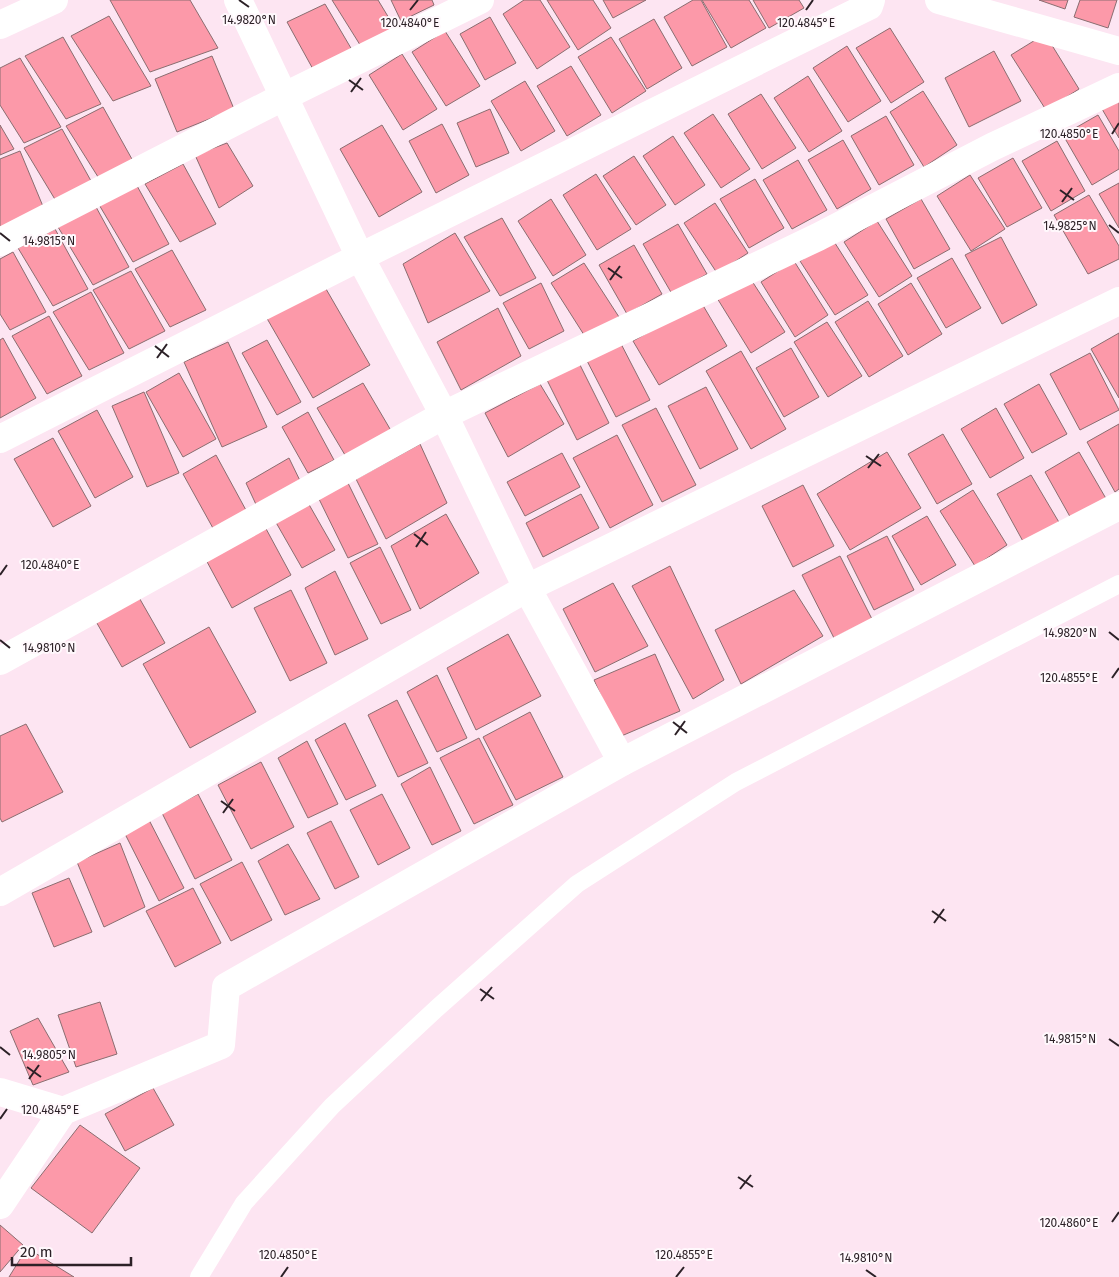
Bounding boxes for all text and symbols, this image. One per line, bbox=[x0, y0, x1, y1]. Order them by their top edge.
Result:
text: 14.9820°N bbox=[222, 13, 276, 27]
text: 120.4840°E bbox=[380, 16, 440, 30]
text: 120.4845°E bbox=[777, 16, 835, 30]
text: 120.4850°E bbox=[1040, 127, 1098, 141]
text: 14.9825°N bbox=[1043, 219, 1097, 233]
text: 14.9815°N bbox=[23, 234, 75, 248]
text: 120.4840°E bbox=[20, 558, 80, 572]
text: 14.9820°N bbox=[1043, 626, 1097, 640]
text: 14.9810°N bbox=[22, 641, 76, 655]
text: 120.4855°E bbox=[1040, 671, 1098, 685]
text: 14.9815°N bbox=[1044, 1032, 1096, 1046]
text: 14.9805°N bbox=[22, 1048, 76, 1062]
text: 120.4845°E bbox=[21, 1103, 79, 1117]
text: 120.4860°E bbox=[1039, 1216, 1099, 1230]
scale bar bbox=[12, 1234, 131, 1266]
text: 20 m bbox=[20, 1243, 53, 1261]
text: 120.4850°E bbox=[259, 1248, 317, 1262]
text: 120.4855°E bbox=[655, 1248, 713, 1262]
text: 14.9810°N bbox=[839, 1251, 893, 1265]

